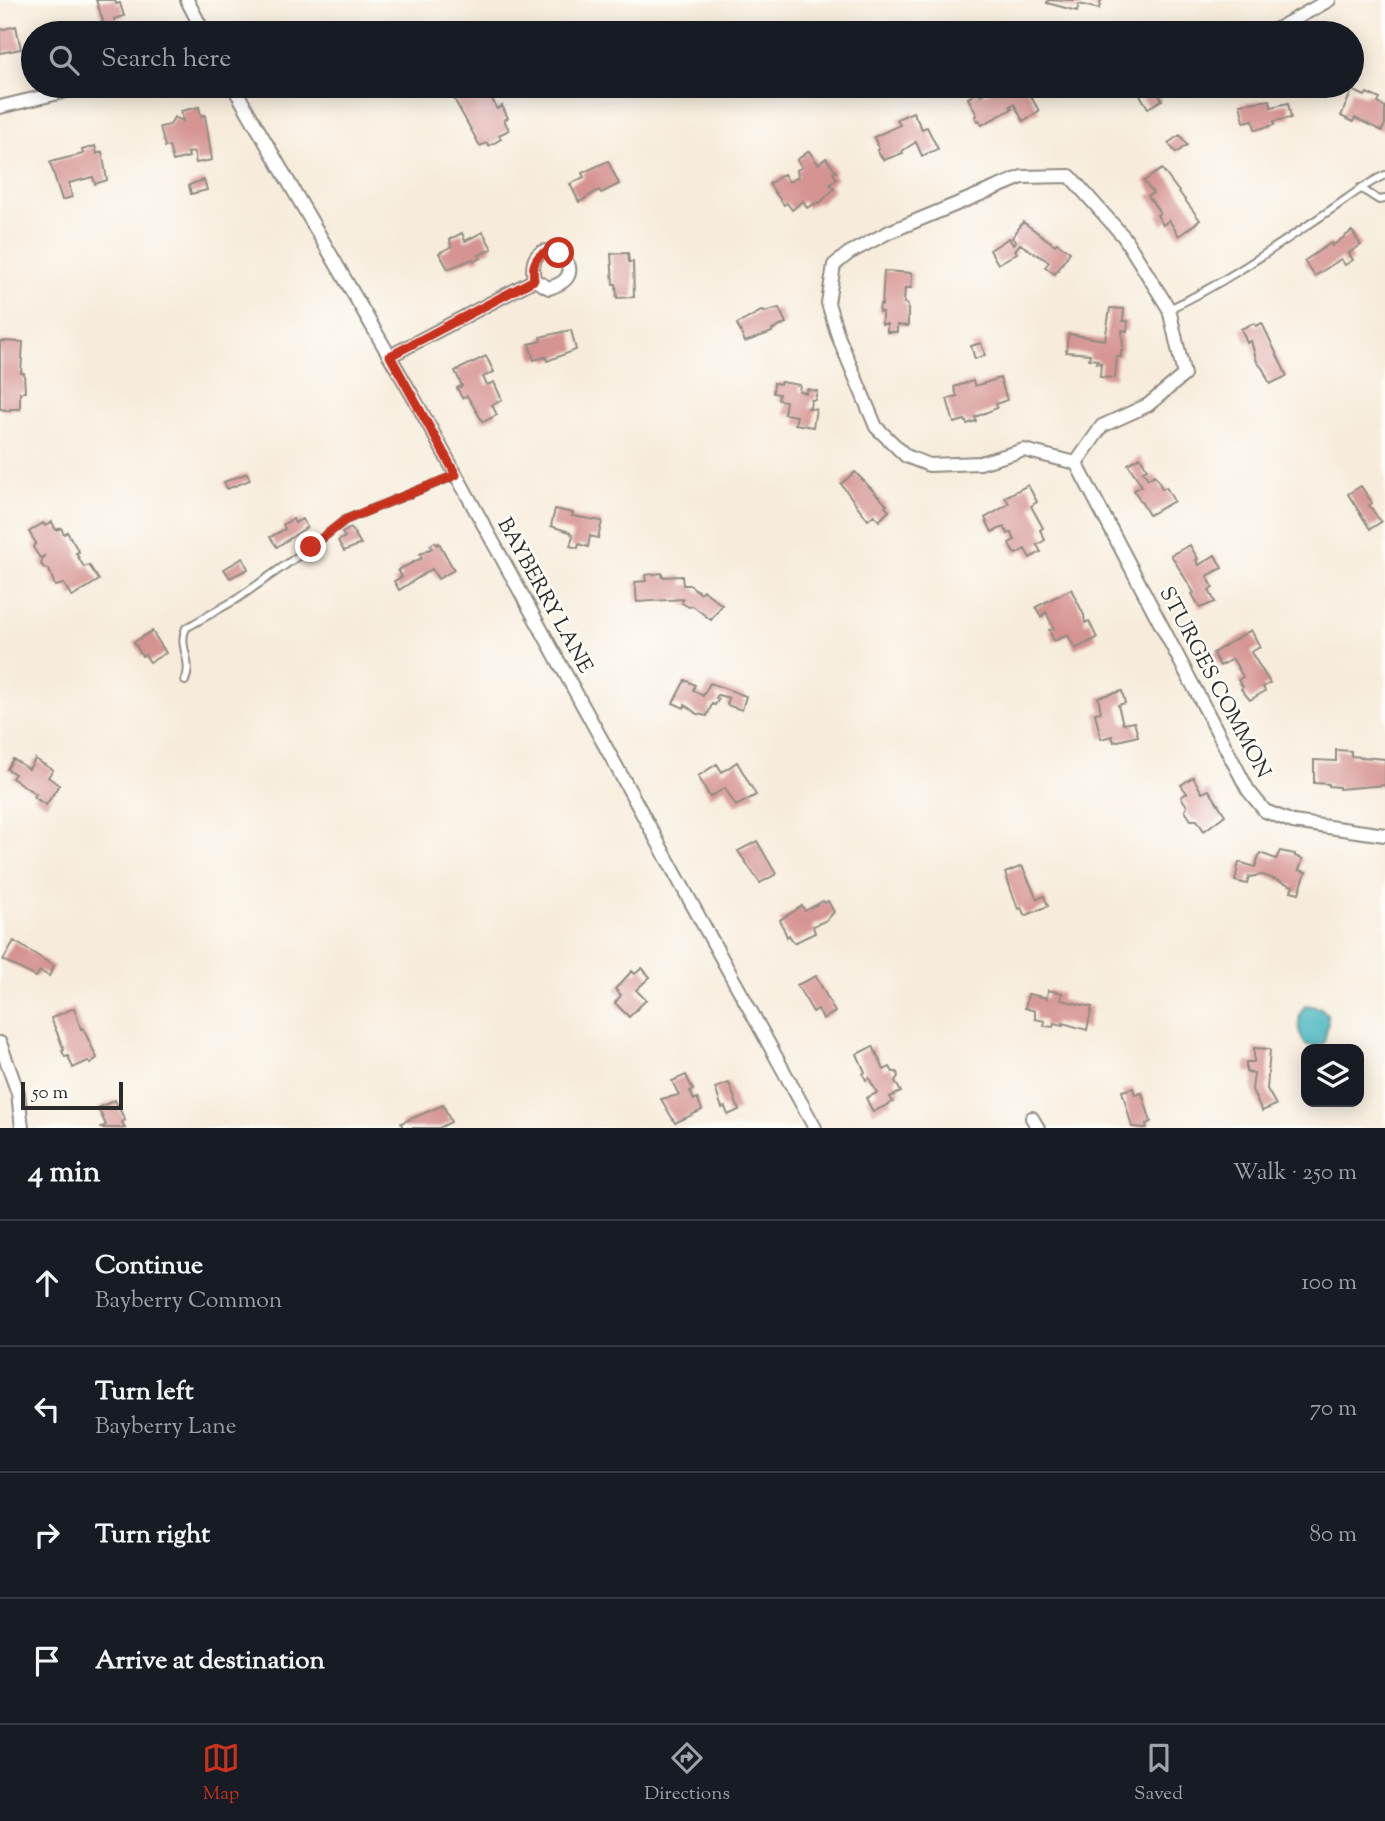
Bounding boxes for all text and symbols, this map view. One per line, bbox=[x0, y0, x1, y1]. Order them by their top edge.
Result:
search box bbox=[21, 21, 1364, 98]
icon: search bbox=[45, 41, 83, 79]
text: Search here bbox=[101, 41, 231, 78]
route start bbox=[543, 237, 574, 268]
street label: BAYBERRY LANE bbox=[489, 513, 599, 679]
route end bbox=[295, 531, 326, 562]
street label: STURGES COMMON bbox=[1151, 582, 1277, 784]
map controls bbox=[1301, 1044, 1364, 1107]
button: layers bbox=[1301, 1044, 1364, 1107]
scale bar bbox=[21, 1079, 122, 1111]
text: 50 m bbox=[32, 1080, 68, 1107]
text: 4 min bbox=[28, 1152, 101, 1195]
text: Walk · 250 m bbox=[1233, 1157, 1357, 1190]
text: Continue bbox=[95, 1248, 203, 1285]
icon: ahead bbox=[28, 1264, 66, 1302]
text: 100 m bbox=[1301, 1267, 1357, 1300]
text: Bayberry Common bbox=[95, 1285, 282, 1318]
text: Turn left bbox=[95, 1374, 194, 1411]
icon: left bbox=[28, 1390, 66, 1428]
text: 70 m bbox=[1310, 1393, 1357, 1426]
text: Bayberry Lane bbox=[95, 1411, 236, 1444]
icon: right bbox=[28, 1516, 66, 1554]
text: Turn right bbox=[95, 1517, 210, 1554]
text: 80 m bbox=[1309, 1519, 1357, 1552]
icon: arrive bbox=[28, 1642, 66, 1680]
text: Arrive at destination bbox=[95, 1643, 325, 1680]
tab: Map bbox=[202, 1739, 240, 1808]
tab: Directions bbox=[644, 1739, 730, 1808]
tab: Saved bbox=[1134, 1739, 1183, 1808]

